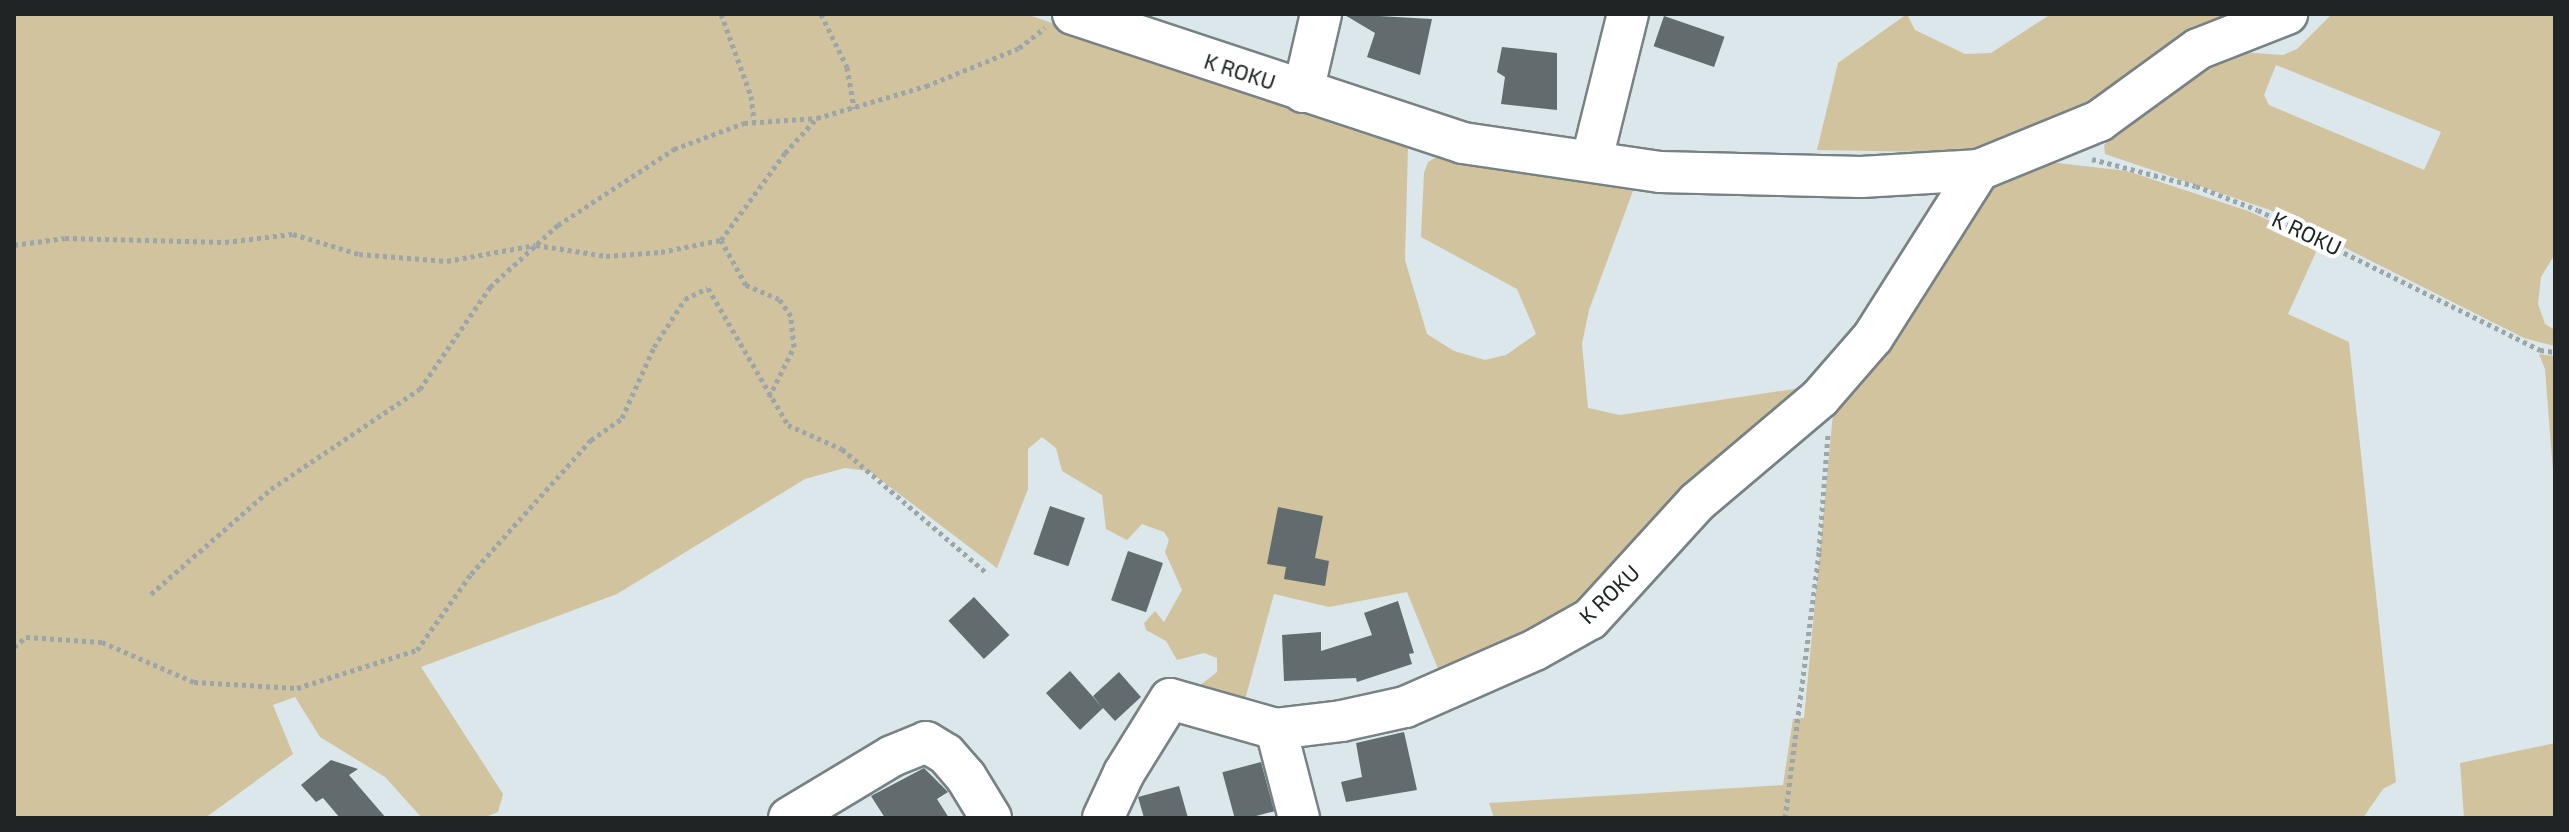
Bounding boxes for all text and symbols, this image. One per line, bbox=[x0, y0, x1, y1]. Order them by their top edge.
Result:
street label: K ROKU bbox=[1201, 47, 1279, 95]
street label: K ROKU bbox=[2268, 205, 2346, 261]
street label: K ROKU bbox=[1573, 559, 1645, 629]

